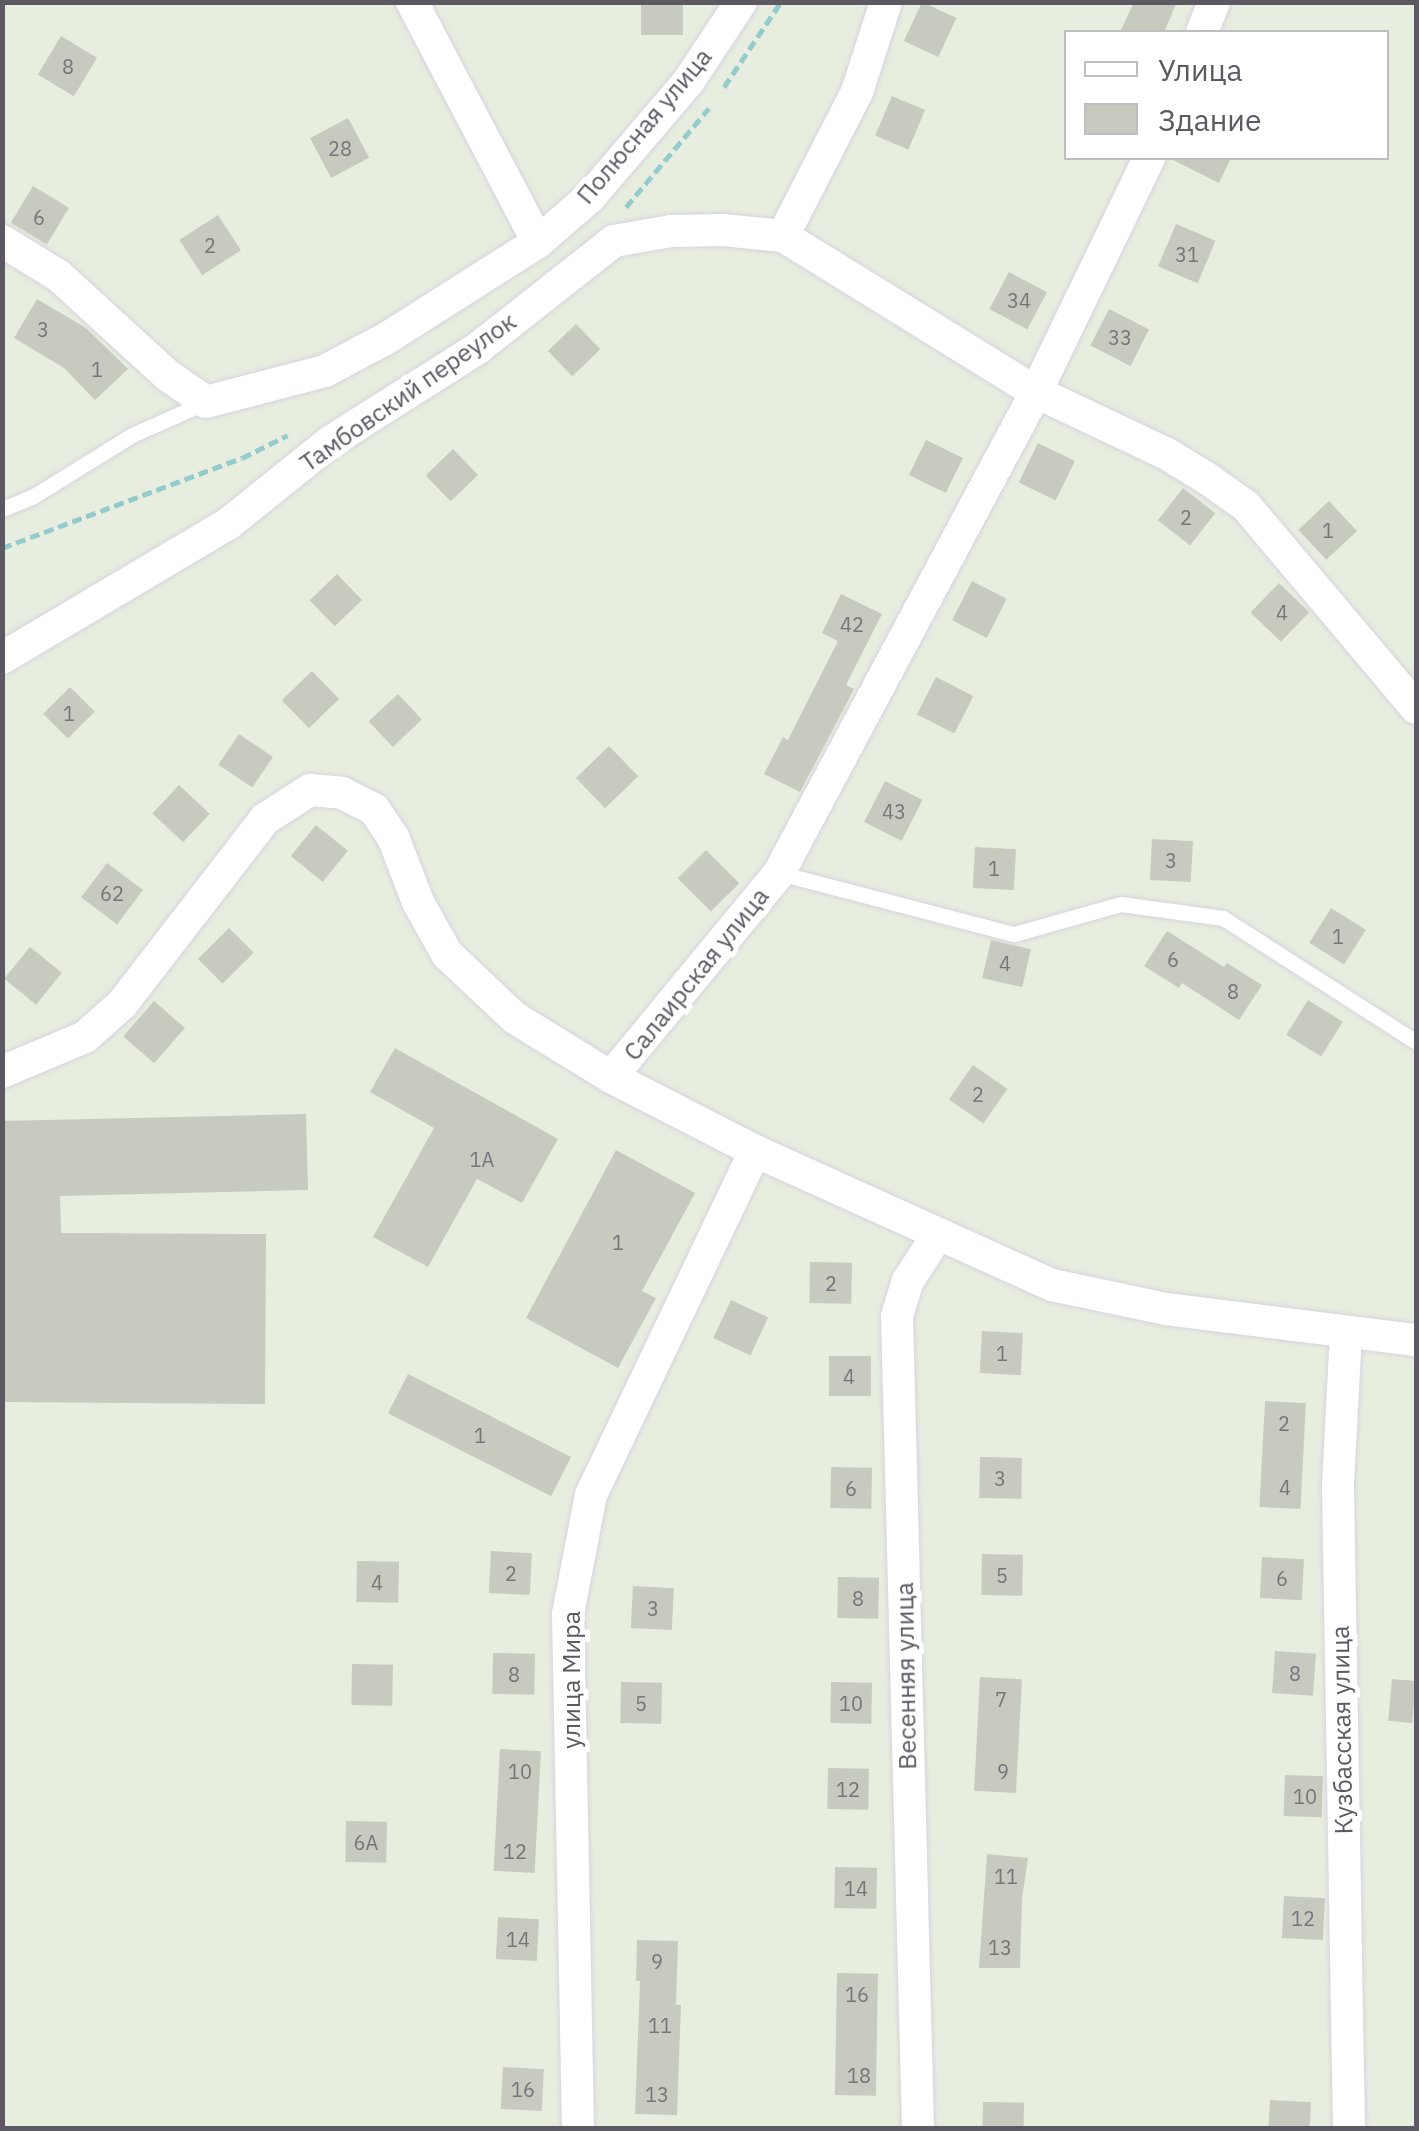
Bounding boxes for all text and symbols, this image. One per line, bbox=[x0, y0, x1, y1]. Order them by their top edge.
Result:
legend bbox=[1064, 30, 1389, 160]
street label: Полюсная улица bbox=[570, 42, 718, 210]
text: Улица bbox=[1158, 50, 1243, 89]
house number: 8 bbox=[62, 54, 74, 78]
text: Здание bbox=[1158, 100, 1261, 139]
house number: 28 bbox=[328, 136, 352, 160]
house number: 6 bbox=[33, 205, 45, 229]
house number: 2 bbox=[204, 233, 216, 257]
house number: 31 bbox=[1175, 242, 1199, 266]
house number: 34 bbox=[1007, 288, 1031, 312]
street label: Тамбовский переулок bbox=[294, 306, 522, 478]
house number: 3 bbox=[37, 317, 49, 341]
house number: 33 bbox=[1108, 325, 1132, 349]
house number: 1 bbox=[91, 357, 103, 381]
house number: 2 bbox=[1180, 505, 1192, 529]
house number: 1 bbox=[1322, 518, 1334, 542]
house number: 4 bbox=[1276, 600, 1288, 624]
house number: 42 bbox=[840, 612, 864, 636]
house number: 1 bbox=[63, 701, 75, 725]
house number: 43 bbox=[882, 799, 906, 823]
house number: 3 bbox=[1165, 848, 1177, 872]
house number: 1 bbox=[988, 856, 1000, 880]
house number: 62 bbox=[100, 881, 124, 905]
street label: Салаирская улица bbox=[617, 882, 775, 1066]
house number: 1 bbox=[1332, 924, 1344, 948]
house number: 6 bbox=[1167, 947, 1179, 971]
house number: 4 bbox=[999, 951, 1011, 975]
house number: 8 bbox=[1227, 979, 1239, 1003]
house number: 2 bbox=[972, 1082, 984, 1106]
house number: 1А bbox=[470, 1147, 494, 1171]
house number: 1 bbox=[612, 1230, 624, 1254]
house number: 2 bbox=[825, 1271, 837, 1295]
house number: 1 bbox=[996, 1341, 1008, 1365]
house number: 4 bbox=[843, 1364, 855, 1388]
house number: 2 bbox=[1278, 1411, 1290, 1435]
house number: 1 bbox=[474, 1423, 486, 1447]
house number: 3 bbox=[994, 1466, 1006, 1490]
house number: 4 bbox=[1279, 1475, 1291, 1499]
house number: 6 bbox=[845, 1476, 857, 1500]
house number: 2 bbox=[505, 1561, 517, 1585]
house number: 5 bbox=[996, 1563, 1008, 1587]
house number: 6 bbox=[1276, 1566, 1288, 1590]
house number: 4 bbox=[371, 1570, 383, 1594]
street label: Весенняя улица bbox=[889, 1582, 923, 1770]
house number: 8 bbox=[852, 1586, 864, 1610]
house number: 3 bbox=[647, 1596, 659, 1620]
street label: улица Мира bbox=[556, 1611, 586, 1749]
street label: Кузбасская улица bbox=[1325, 1625, 1359, 1835]
house number: 8 bbox=[1289, 1661, 1301, 1685]
house number: 8 bbox=[508, 1662, 520, 1686]
house number: 7 bbox=[995, 1687, 1007, 1711]
house number: 5 bbox=[635, 1691, 647, 1715]
house number: 10 bbox=[839, 1691, 863, 1715]
house number: 10 bbox=[508, 1759, 532, 1783]
house number: 9 bbox=[997, 1759, 1009, 1783]
house number: 12 bbox=[836, 1777, 860, 1801]
house number: 10 bbox=[1293, 1784, 1317, 1808]
house number: 6А bbox=[354, 1830, 378, 1854]
house number: 12 bbox=[503, 1839, 527, 1863]
house number: 11 bbox=[994, 1864, 1018, 1888]
house number: 14 bbox=[844, 1876, 868, 1900]
house number: 12 bbox=[1291, 1906, 1315, 1930]
house number: 14 bbox=[506, 1927, 530, 1951]
house number: 13 bbox=[988, 1935, 1012, 1959]
house number: 9 bbox=[651, 1949, 663, 1973]
house number: 16 bbox=[845, 1982, 869, 2006]
house number: 11 bbox=[648, 2013, 672, 2037]
house number: 18 bbox=[847, 2063, 871, 2087]
house number: 16 bbox=[511, 2077, 535, 2101]
house number: 13 bbox=[645, 2082, 669, 2106]

